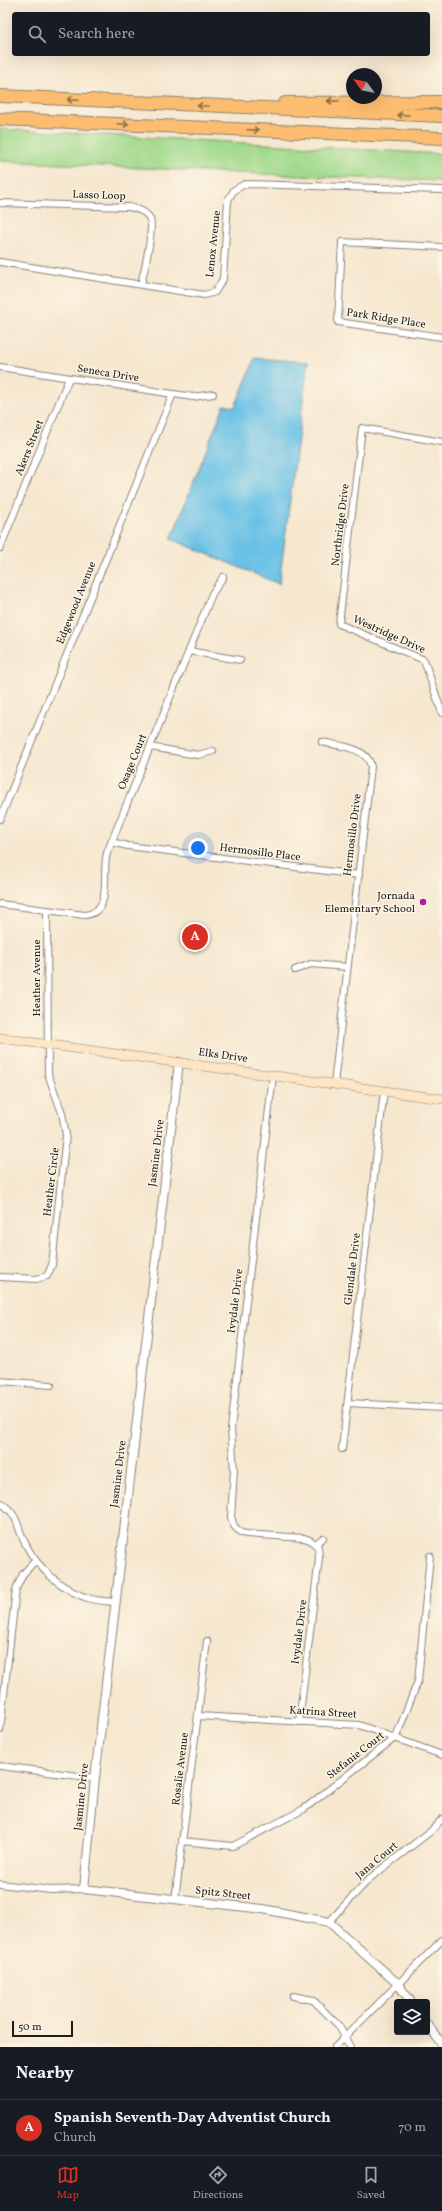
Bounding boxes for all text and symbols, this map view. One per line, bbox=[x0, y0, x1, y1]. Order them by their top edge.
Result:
search box bbox=[12, 12, 430, 56]
icon: search bbox=[26, 23, 48, 45]
text: Search here bbox=[58, 24, 135, 45]
north arrow bbox=[346, 68, 382, 104]
one-way arrow bbox=[67, 96, 80, 103]
one-way arrow bbox=[327, 98, 340, 105]
one-way arrow bbox=[197, 102, 210, 109]
one-way arrow bbox=[397, 111, 410, 118]
one-way arrow bbox=[116, 121, 129, 128]
one-way arrow bbox=[246, 126, 259, 133]
street label: Lasso Loop bbox=[72, 188, 126, 204]
street label: Lenox Avenue bbox=[203, 210, 225, 278]
street label: Park Ridge Place bbox=[345, 305, 427, 333]
street label: Seneca Drive bbox=[76, 362, 140, 386]
street label: Akers Street bbox=[12, 418, 48, 478]
street label: Northridge Drive bbox=[328, 483, 354, 567]
street label: Edgewood Avenue bbox=[54, 559, 100, 647]
street label: Westridge Drive bbox=[350, 612, 428, 658]
street label: Osage Court bbox=[115, 732, 151, 792]
street label: Hermosillo Drive bbox=[340, 793, 366, 877]
your location bbox=[188, 838, 208, 858]
street label: Hermosillo Place bbox=[219, 841, 301, 865]
place label: Jornada Elementary School bbox=[324, 889, 416, 917]
marker: Jornada Elementary School bbox=[418, 897, 428, 907]
pin: A bbox=[182, 922, 208, 952]
street label: Heather Avenue bbox=[30, 939, 45, 1017]
street label: Elks Drive bbox=[197, 1045, 249, 1067]
street label: Jasmine Drive bbox=[145, 1118, 169, 1188]
street label: Heather Circle bbox=[40, 1147, 64, 1217]
street label: Glendale Drive bbox=[341, 1232, 365, 1306]
street label: Ivydale Drive bbox=[225, 1268, 247, 1334]
street label: Jasmine Drive bbox=[107, 1439, 131, 1509]
street label: Ivydale Drive bbox=[289, 1599, 311, 1665]
street label: Katrina Street bbox=[289, 1703, 357, 1723]
street label: Stefanie Court bbox=[324, 1729, 388, 1783]
street label: Rosalie Avenue bbox=[169, 1732, 193, 1806]
street label: Jasmine Drive bbox=[71, 1763, 93, 1831]
street label: Jana Court bbox=[353, 1839, 401, 1883]
street label: Spitz Street bbox=[194, 1884, 252, 1904]
map controls bbox=[394, 1999, 430, 2035]
button: layers bbox=[394, 1999, 430, 2035]
scale bar bbox=[12, 2019, 73, 2038]
text: 50 m bbox=[18, 2020, 42, 2035]
text: Nearby bbox=[16, 2062, 74, 2085]
text: Spanish Seventh-Day Adventist Church bbox=[54, 2108, 331, 2129]
text: A bbox=[24, 2119, 34, 2137]
text: 70 m bbox=[398, 2119, 426, 2137]
text: Church bbox=[54, 2129, 96, 2147]
tab: Map bbox=[57, 2164, 79, 2203]
tab: Directions bbox=[193, 2164, 243, 2203]
tab: Saved bbox=[357, 2164, 385, 2203]

